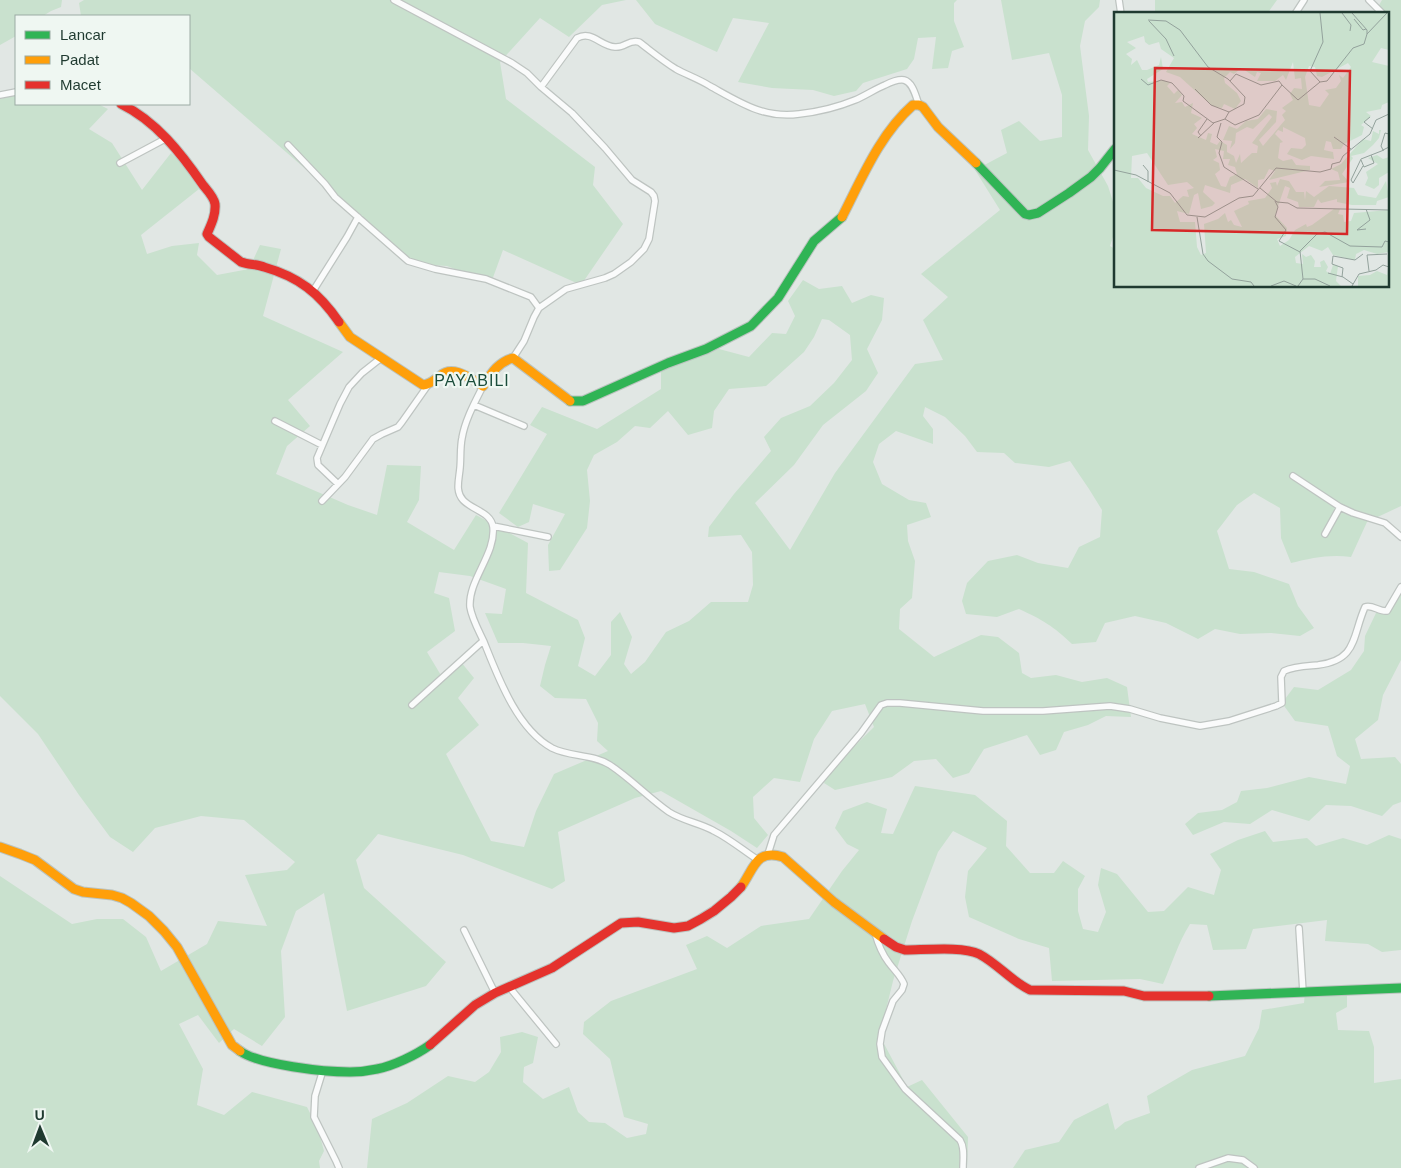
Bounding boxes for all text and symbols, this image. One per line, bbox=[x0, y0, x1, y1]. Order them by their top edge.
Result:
inset map bbox=[1114, 12, 1388, 288]
legend bbox=[15, 15, 190, 105]
text: Lancar bbox=[60, 26, 106, 43]
text: Padat bbox=[60, 51, 100, 68]
text: Macet bbox=[60, 76, 102, 93]
district label: PAYABILI bbox=[434, 372, 510, 389]
north arrow bbox=[15, 1103, 65, 1153]
text: U bbox=[35, 1107, 45, 1123]

